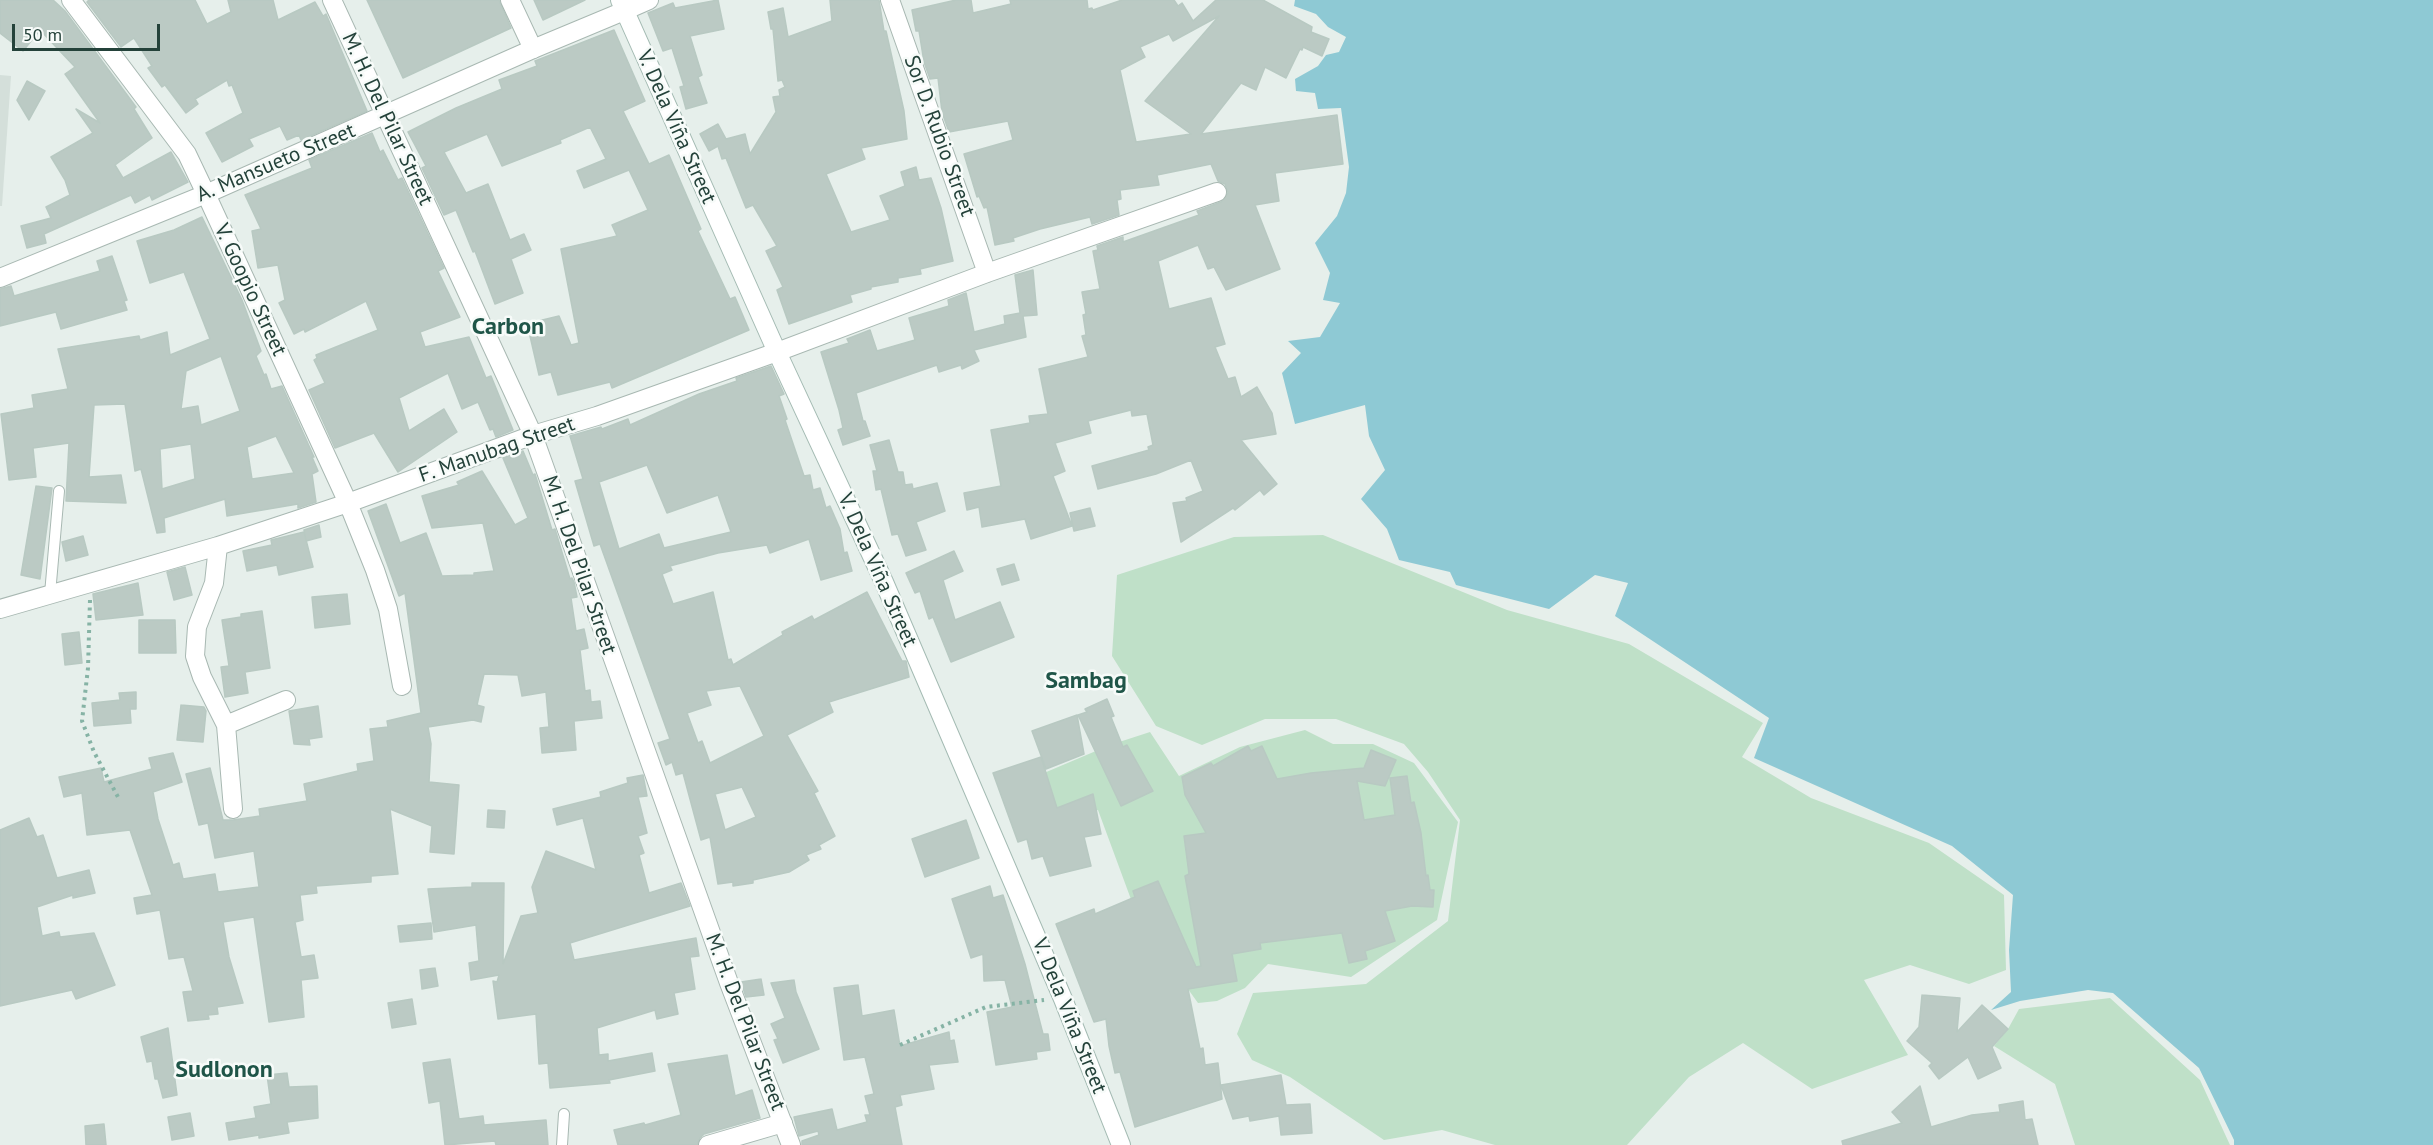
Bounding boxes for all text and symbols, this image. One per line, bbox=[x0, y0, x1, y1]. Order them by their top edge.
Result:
scale bar bbox=[15, 12, 164, 50]
text: 50 m bbox=[23, 23, 62, 46]
street label: M. H. Del Pilar Street bbox=[336, 29, 438, 209]
street label: V. Dela Viña Street bbox=[631, 46, 721, 208]
street label: Sor D. Rubio Street bbox=[898, 52, 980, 220]
street label: A. Mansueto Street bbox=[193, 118, 359, 208]
street label: V. Goopio Street bbox=[208, 220, 292, 360]
district label: Carbon bbox=[472, 313, 544, 341]
street label: F. Manubag Street bbox=[416, 412, 578, 488]
street label: M. H. Del Pilar Street bbox=[537, 472, 621, 658]
street label: V. Dela Viña Street bbox=[832, 489, 922, 651]
district label: Sambag bbox=[1045, 667, 1127, 695]
street label: M. H. Del Pilar Street bbox=[700, 930, 790, 1114]
street label: V. Dela Viña Street bbox=[1026, 935, 1112, 1097]
district label: Sudlonon bbox=[175, 1056, 273, 1084]

